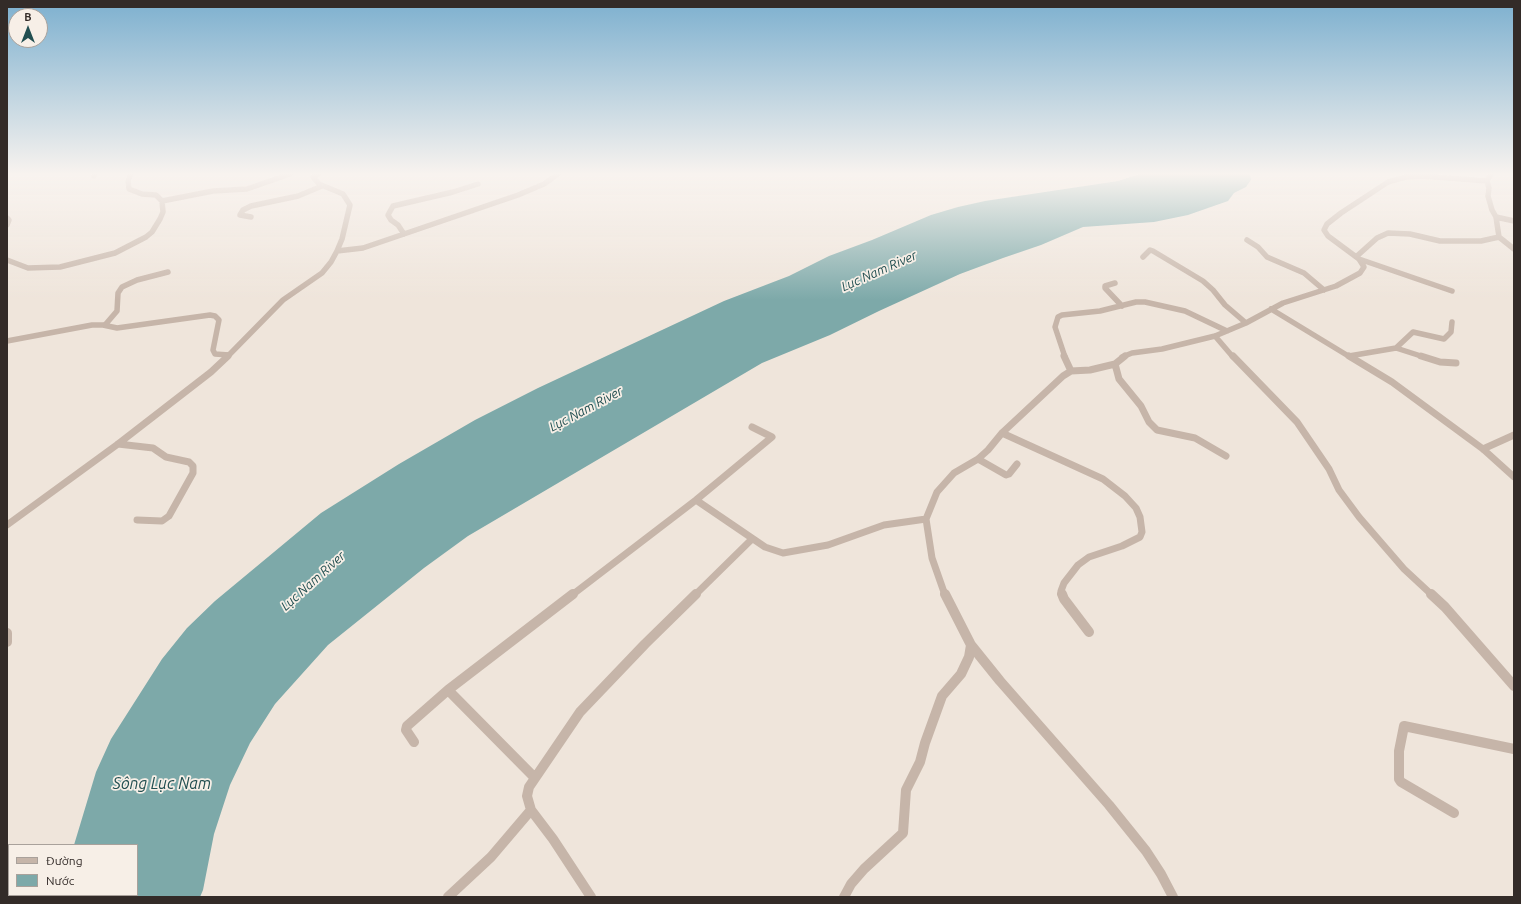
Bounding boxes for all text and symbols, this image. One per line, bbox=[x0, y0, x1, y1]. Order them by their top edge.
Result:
north arrow bbox=[8, 8, 48, 48]
text: B bbox=[24, 11, 32, 23]
water label: Lục Nam River bbox=[839, 247, 919, 295]
water label: Lục Nam River bbox=[547, 383, 625, 435]
water label: Lục Nam River bbox=[278, 548, 348, 614]
water label: Sông Lục Nam bbox=[113, 774, 211, 794]
legend bbox=[8, 844, 138, 896]
text: Đường bbox=[46, 854, 83, 867]
text: Nước bbox=[46, 874, 74, 887]

